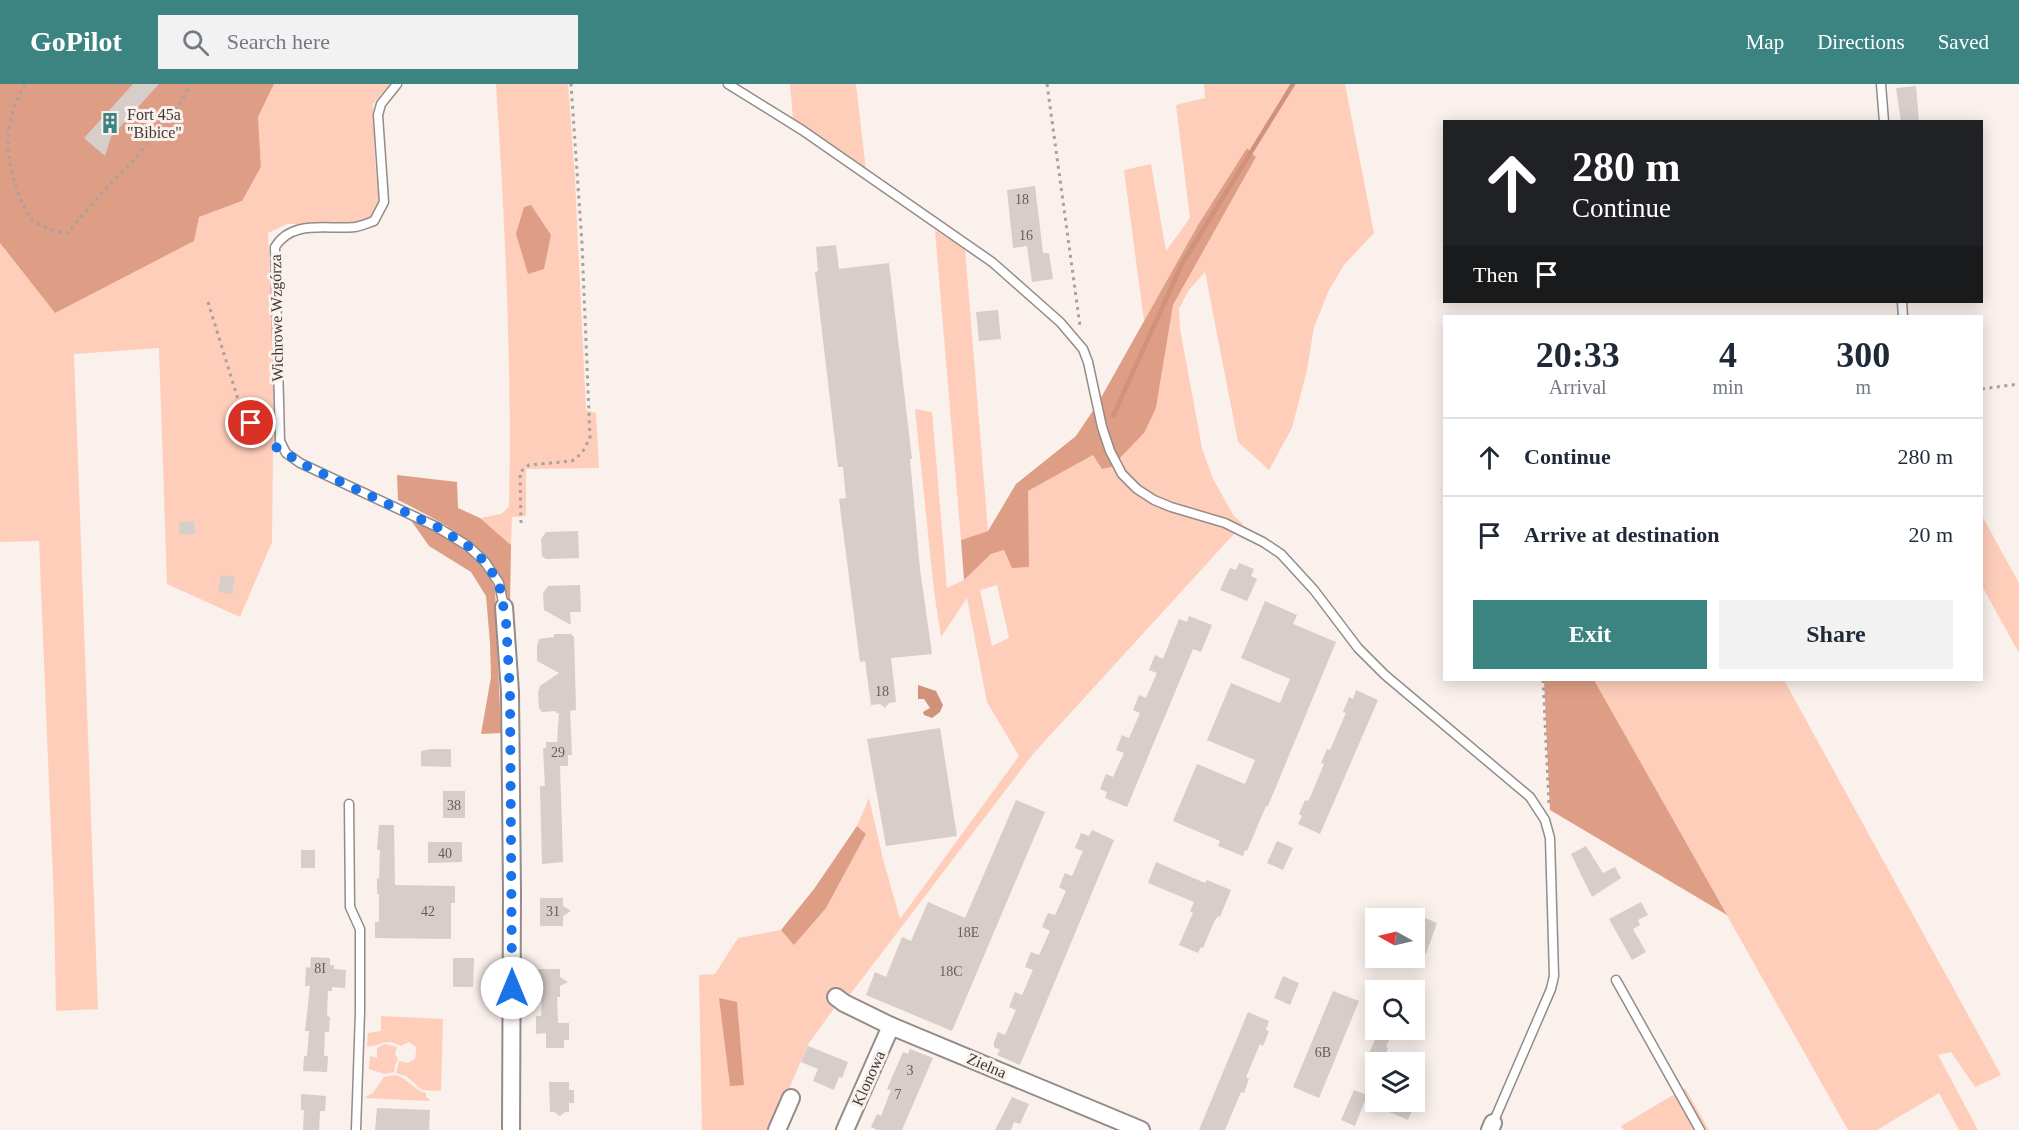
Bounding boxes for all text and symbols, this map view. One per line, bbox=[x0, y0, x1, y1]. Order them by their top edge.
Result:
search box bbox=[158, 15, 578, 69]
text: GoPilot bbox=[30, 26, 122, 57]
icon: search bbox=[179, 26, 212, 59]
text: Search here bbox=[227, 29, 330, 54]
text: Map bbox=[1746, 30, 1784, 54]
text: Directions bbox=[1817, 30, 1905, 54]
text: Saved bbox=[1938, 30, 1989, 54]
place label: Fort 45a "Bibice" bbox=[127, 106, 182, 141]
building icon: Fort 45a "Bibice" bbox=[98, 111, 122, 135]
icon: ahead bbox=[1473, 144, 1551, 222]
text: 280 m bbox=[1572, 144, 1681, 190]
house number: 18 bbox=[1015, 192, 1029, 207]
text: Continue bbox=[1572, 193, 1671, 223]
house number: 16 bbox=[1019, 228, 1033, 243]
street label: Wichrowe Wzgórza bbox=[267, 254, 287, 382]
icon: arrive bbox=[1530, 258, 1563, 291]
text: Then bbox=[1473, 262, 1518, 287]
text: 20:33 bbox=[1536, 335, 1620, 375]
text: 4 bbox=[1719, 335, 1737, 375]
text: 300 bbox=[1836, 335, 1890, 375]
text: Arrival bbox=[1549, 376, 1607, 398]
text: min bbox=[1712, 376, 1744, 398]
text: m bbox=[1856, 376, 1871, 398]
pin bbox=[225, 397, 276, 448]
icon: arrive bbox=[234, 406, 267, 439]
icon: ahead bbox=[1473, 441, 1506, 474]
text: Continue bbox=[1524, 444, 1611, 469]
text: 280 m bbox=[1897, 444, 1953, 469]
icon: arrive bbox=[1473, 519, 1506, 552]
text: Arrive at destination bbox=[1524, 522, 1720, 547]
text: 20 m bbox=[1908, 522, 1953, 547]
button: Exit bbox=[1473, 600, 1707, 669]
button: Share bbox=[1719, 600, 1953, 669]
house number: 18 bbox=[875, 684, 889, 699]
house number: 29 bbox=[551, 745, 565, 760]
house number: 38 bbox=[447, 798, 461, 813]
house number: 40 bbox=[438, 846, 452, 861]
house number: 42 bbox=[421, 904, 435, 919]
house number: 31 bbox=[546, 904, 560, 919]
north arrow bbox=[1365, 908, 1425, 968]
map controls bbox=[1365, 908, 1425, 1112]
house number: 18E bbox=[957, 925, 979, 940]
position arrow bbox=[480, 956, 544, 1020]
house number: 8I bbox=[314, 961, 326, 976]
house number: 18C bbox=[939, 964, 963, 979]
button: search bbox=[1365, 980, 1425, 1040]
house number: 6B bbox=[1315, 1045, 1331, 1060]
street label: Klonowa bbox=[849, 1048, 888, 1108]
street label: Zielna bbox=[965, 1050, 1009, 1081]
button: layers bbox=[1365, 1052, 1425, 1112]
house number: 3 bbox=[907, 1063, 914, 1078]
house number: 7 bbox=[895, 1087, 902, 1102]

